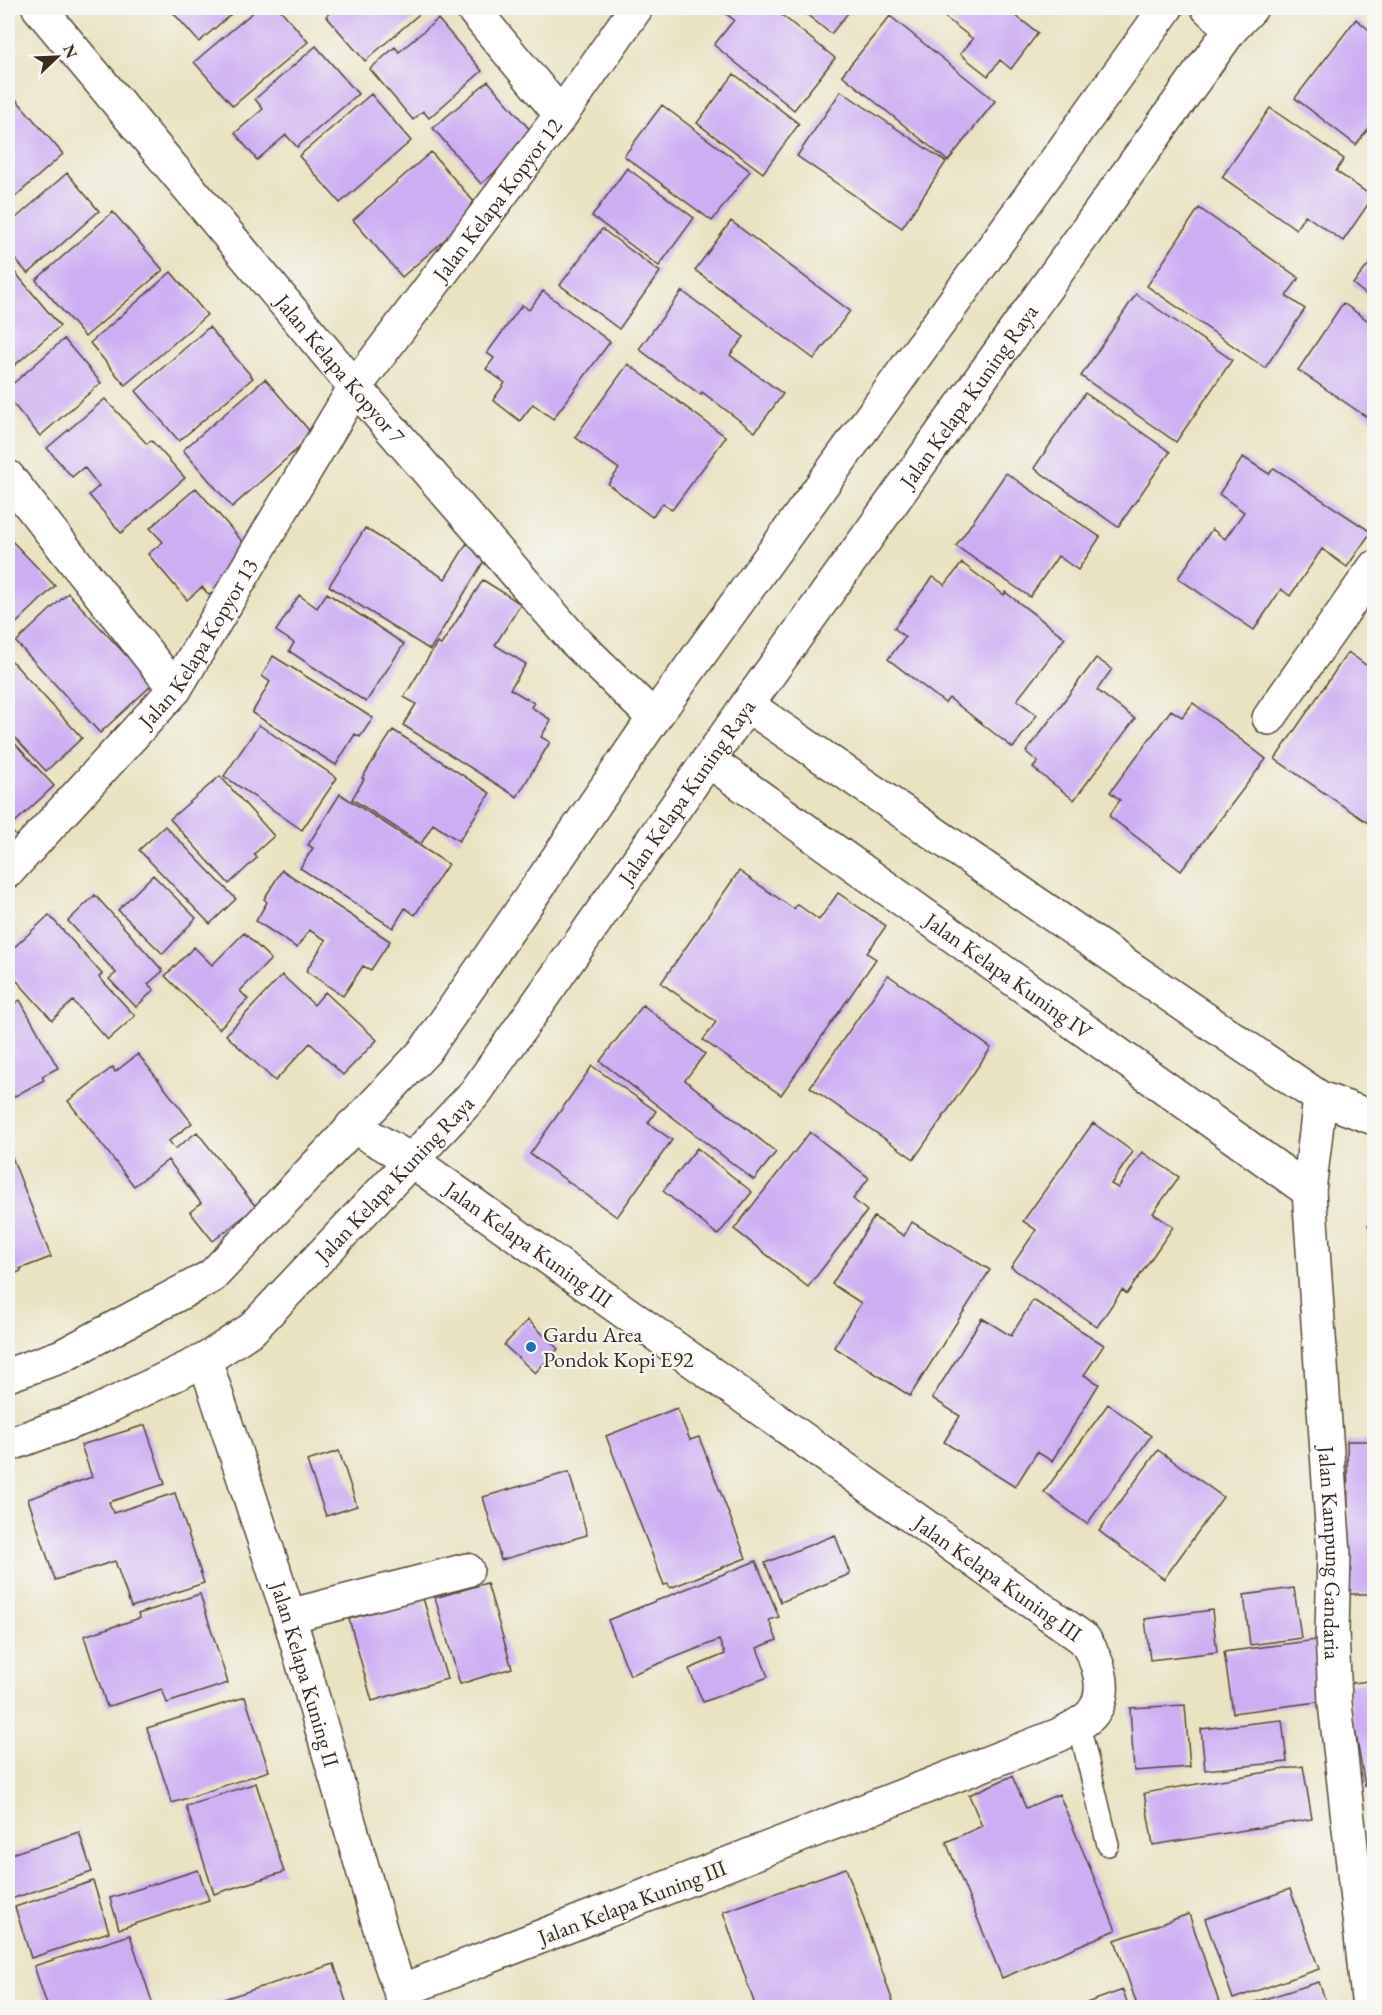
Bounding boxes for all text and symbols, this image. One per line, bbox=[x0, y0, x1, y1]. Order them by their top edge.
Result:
north arrow bbox=[27, 27, 87, 87]
text: N bbox=[58, 41, 83, 61]
street label: Jalan Kelapa Kopyor 12 bbox=[425, 112, 569, 289]
street label: Jalan Kelapa Kopyor 7 bbox=[267, 287, 412, 450]
street label: Jalan Kelapa Kuning Raya bbox=[892, 298, 1045, 495]
street label: Jalan Kelapa Kopyor 13 bbox=[131, 553, 265, 736]
street label: Jalan Kelapa Kuning Raya bbox=[611, 693, 762, 892]
street label: Jalan Kelapa Kuning IV bbox=[917, 905, 1098, 1046]
street label: Jalan Kelapa Kuning Raya bbox=[307, 1089, 481, 1270]
street label: Jalan Kelapa Kuning III bbox=[437, 1174, 619, 1314]
place label: Gardu Area Pondok Kopi E92 bbox=[543, 1320, 694, 1374]
marker: Gardu Area Pondok Kopi E92 bbox=[524, 1340, 538, 1354]
street label: Jalan Kampung Gandaria bbox=[1311, 1443, 1348, 1660]
street label: Jalan Kelapa Kuning III bbox=[907, 1508, 1088, 1648]
street label: Jalan Kelapa Kuning II bbox=[263, 1576, 346, 1771]
street label: Jalan Kelapa Kuning III bbox=[532, 1853, 731, 1953]

